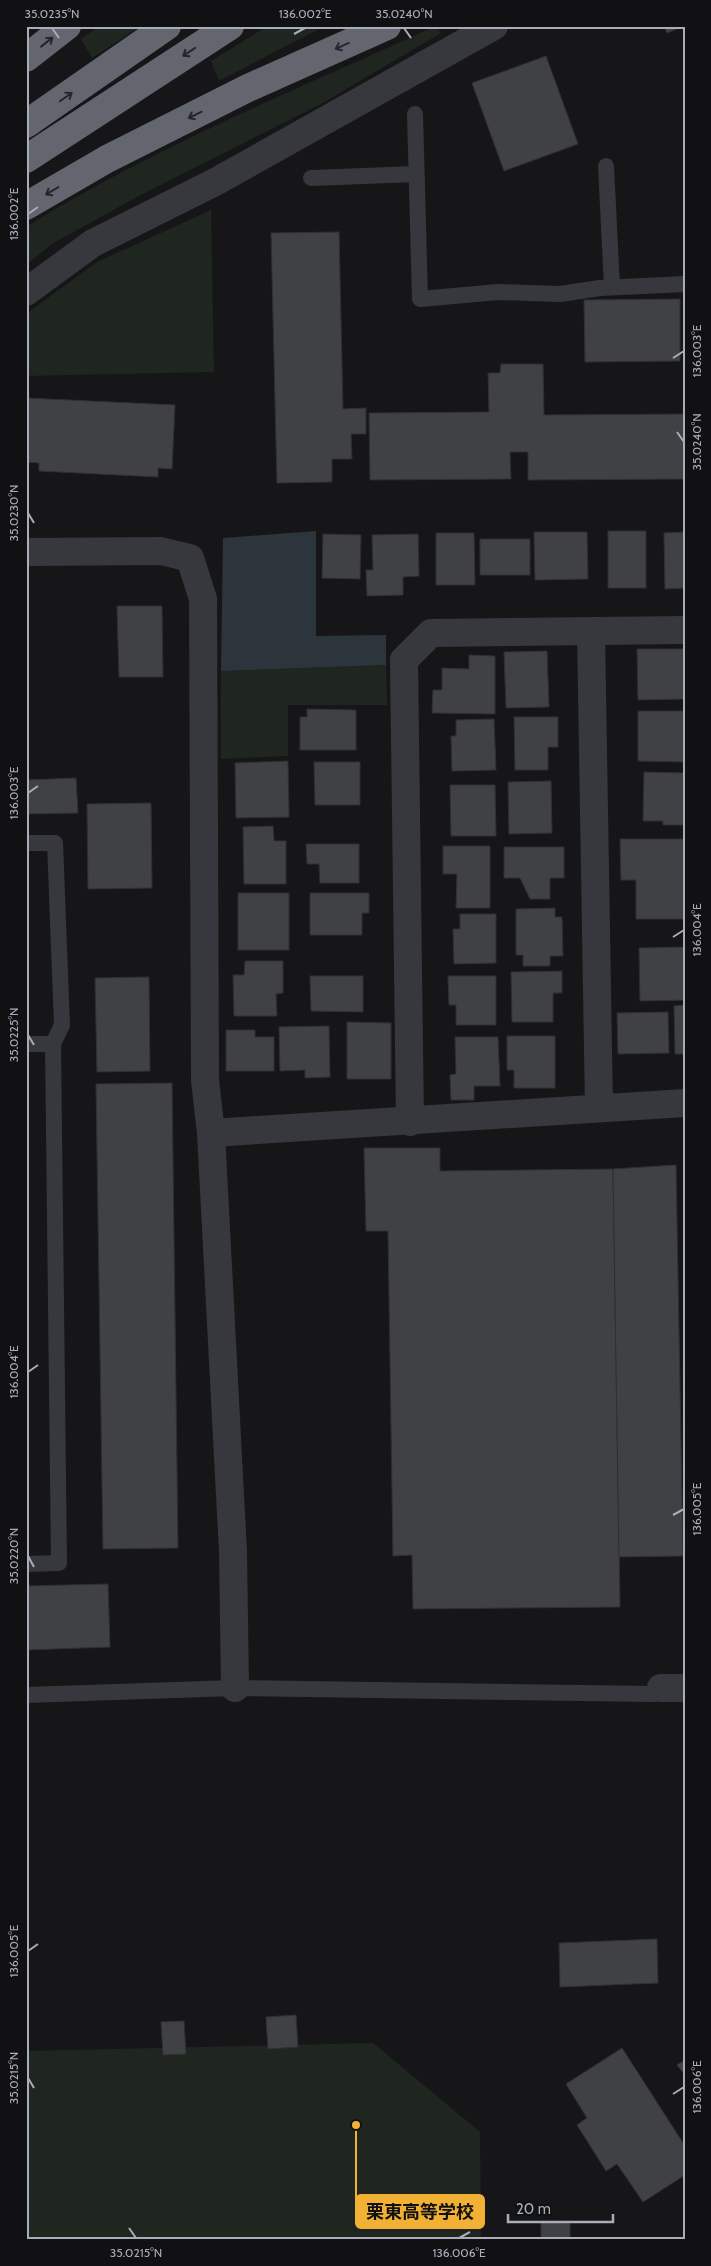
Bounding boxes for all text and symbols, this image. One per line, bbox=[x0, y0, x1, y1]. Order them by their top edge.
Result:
text: 35.0235°N bbox=[25, 6, 79, 21]
text: 136.002°E bbox=[279, 6, 332, 21]
text: 35.0240°N bbox=[375, 6, 433, 21]
one-way arrow bbox=[40, 37, 53, 48]
one-way arrow bbox=[335, 42, 350, 52]
one-way arrow bbox=[182, 47, 196, 57]
one-way arrow bbox=[59, 92, 73, 102]
one-way arrow bbox=[188, 110, 203, 120]
one-way arrow bbox=[44, 186, 59, 196]
text: 136.002°E bbox=[6, 187, 21, 240]
text: 136.003°E bbox=[689, 324, 704, 377]
text: 35.0240°N bbox=[689, 413, 704, 471]
text: 35.0230°N bbox=[6, 485, 21, 541]
text: 136.003°E bbox=[6, 766, 21, 819]
text: 136.004°E bbox=[689, 903, 704, 957]
text: 35.0225°N bbox=[6, 1008, 21, 1062]
text: 136.004°E bbox=[6, 1345, 21, 1399]
text: 136.005°E bbox=[689, 1482, 704, 1535]
text: 35.0220°N bbox=[6, 1528, 21, 1584]
text: 136.005°E bbox=[6, 1924, 21, 1977]
text: 35.0215°N bbox=[6, 2052, 21, 2104]
text: 136.006°E bbox=[689, 2060, 704, 2114]
scale bar bbox=[508, 2191, 614, 2223]
callout: 栗東高等学校 bbox=[356, 2195, 484, 2228]
text: 20 m bbox=[516, 2200, 551, 2218]
text: 栗東高等学校 bbox=[366, 2201, 474, 2223]
text: 35.0215°N bbox=[110, 2245, 162, 2260]
text: 136.006°E bbox=[432, 2245, 486, 2260]

